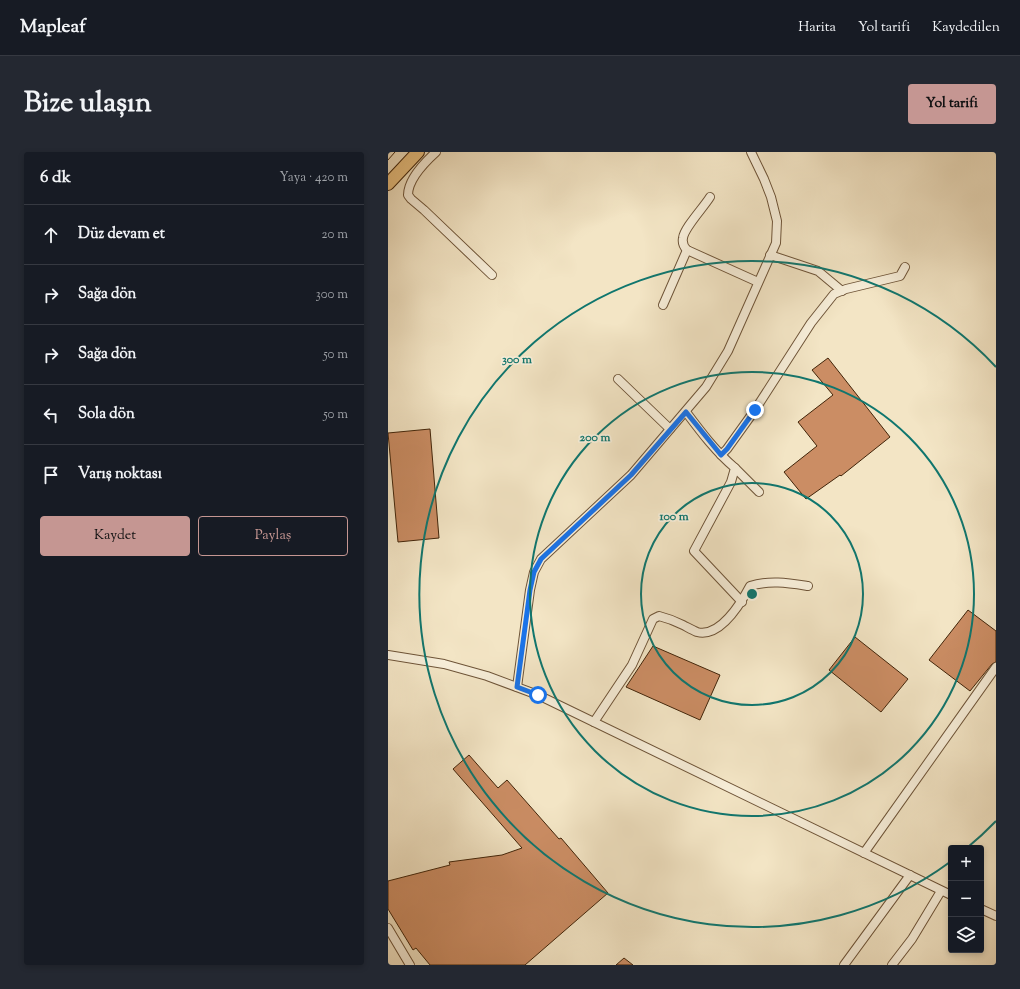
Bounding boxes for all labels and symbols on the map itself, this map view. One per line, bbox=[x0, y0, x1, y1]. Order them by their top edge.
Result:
text: 300 m bbox=[502, 351, 532, 369]
route end bbox=[746, 401, 764, 419]
text: 200 m bbox=[580, 429, 610, 447]
text: 100 m bbox=[658, 508, 689, 526]
centre of rings bbox=[745, 587, 759, 601]
route start bbox=[529, 686, 547, 704]

